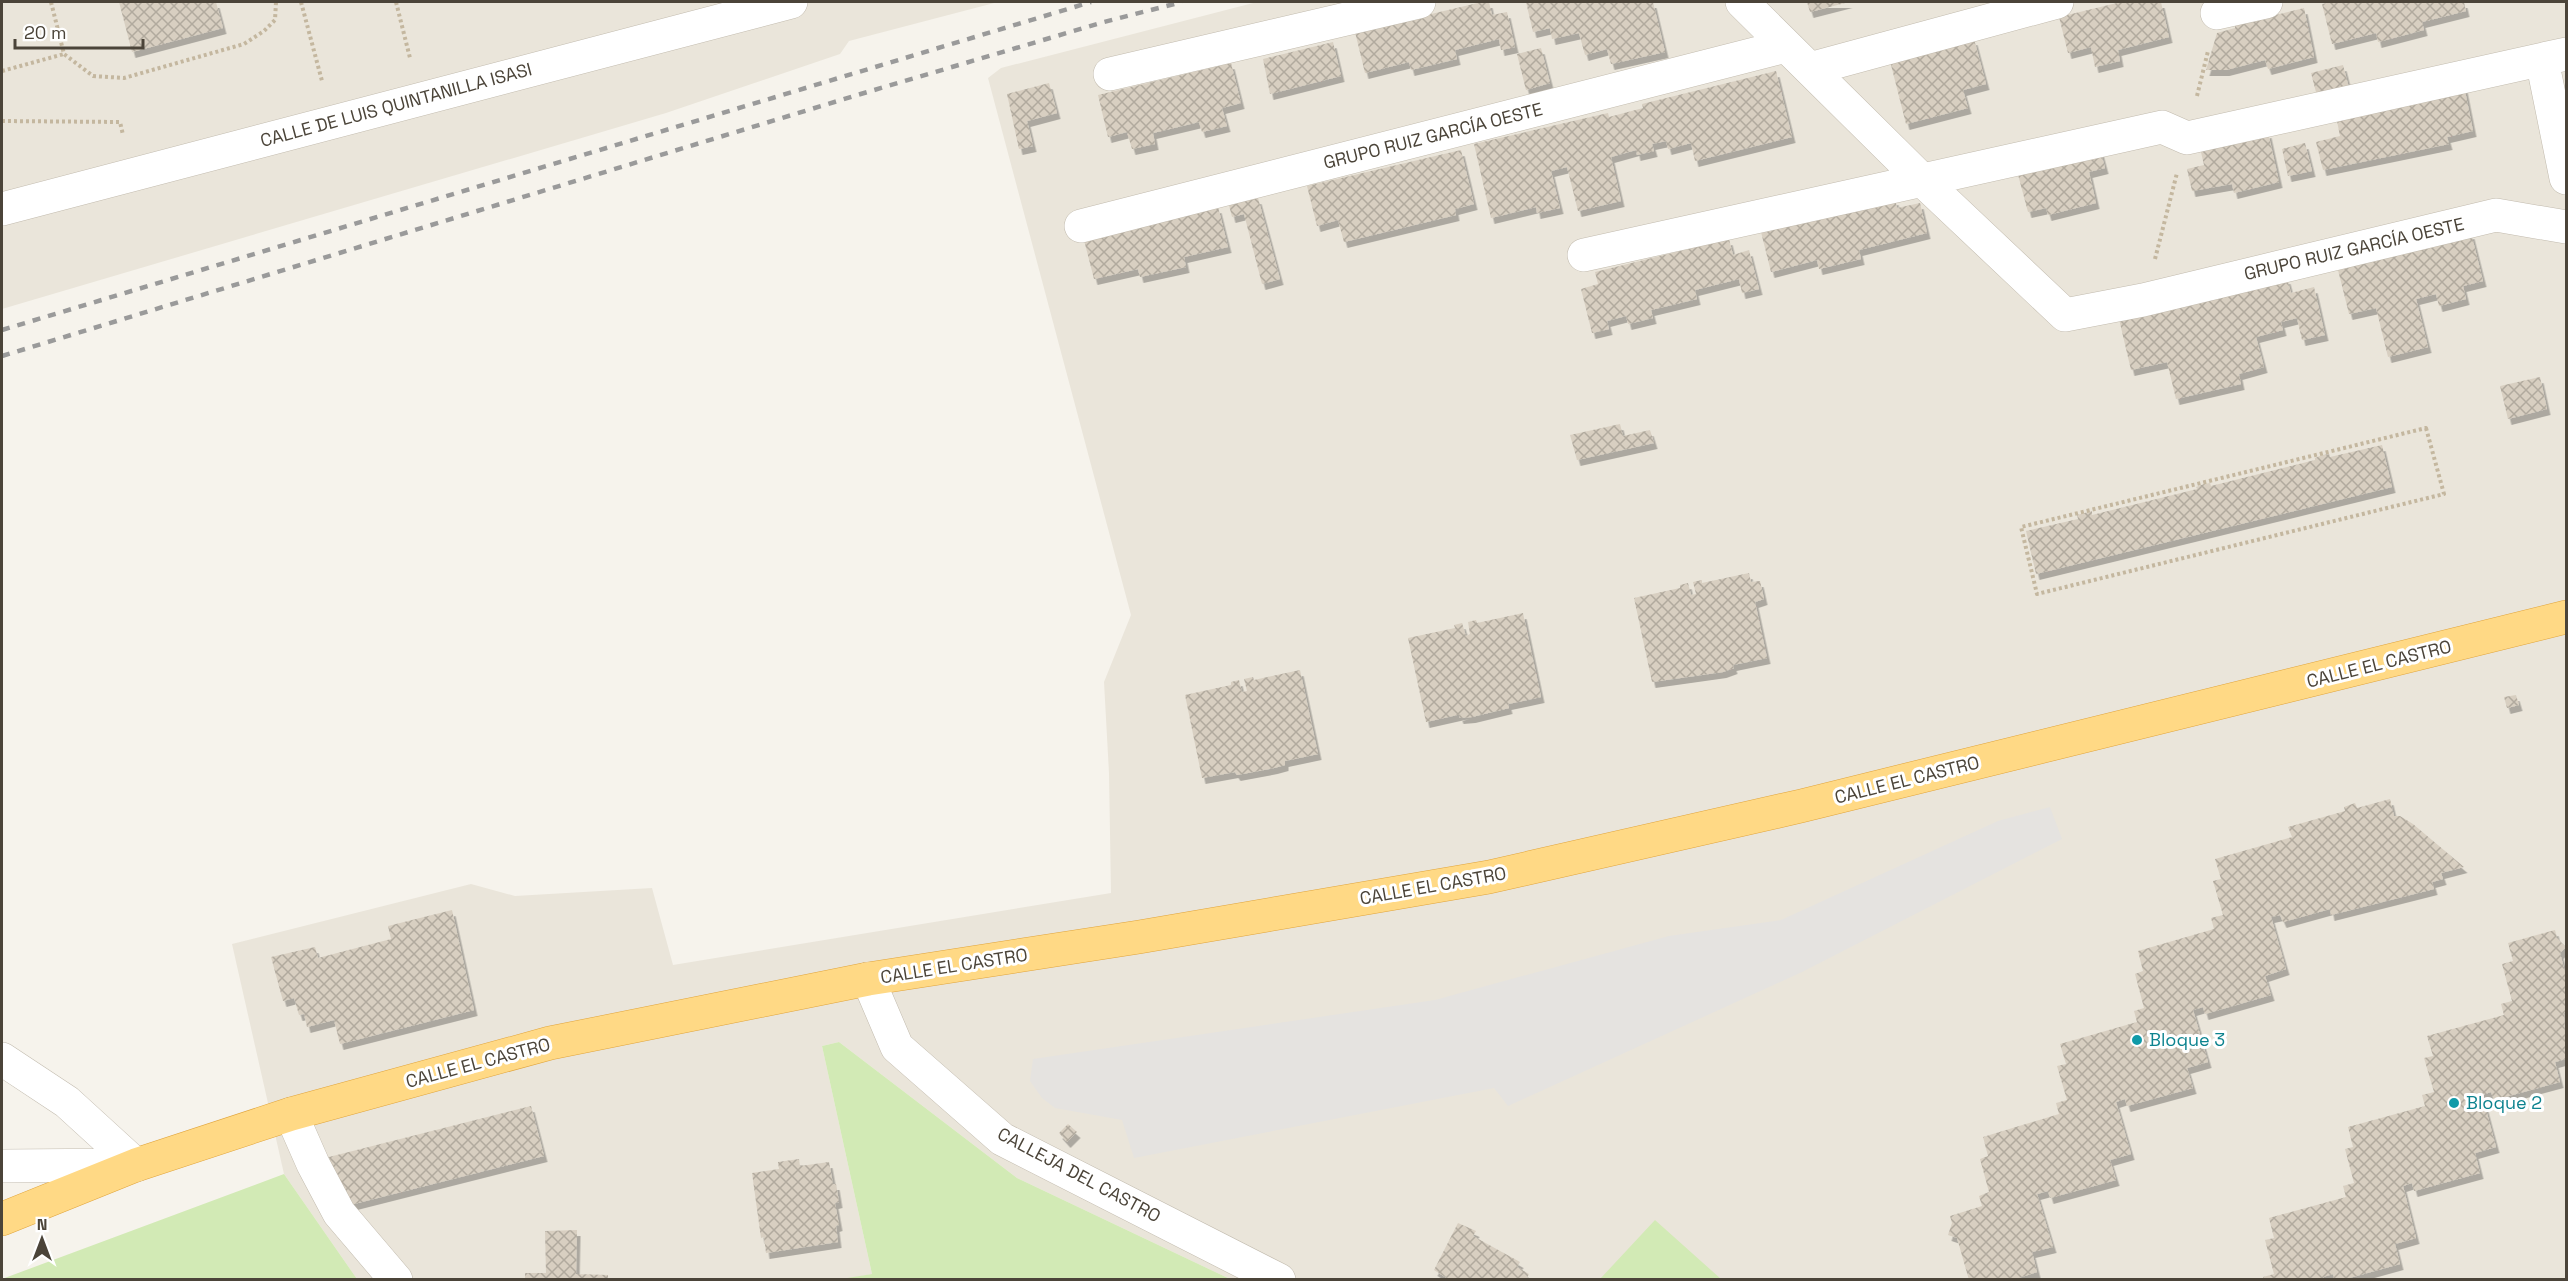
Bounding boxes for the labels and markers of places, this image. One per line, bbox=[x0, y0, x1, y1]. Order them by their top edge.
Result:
place label: Bloque 3 bbox=[2149, 1028, 2225, 1051]
marker: Bloque 3 bbox=[2130, 1033, 2144, 1047]
place label: Bloque 2 bbox=[2466, 1091, 2542, 1114]
marker: Bloque 2 bbox=[2447, 1096, 2461, 1110]

